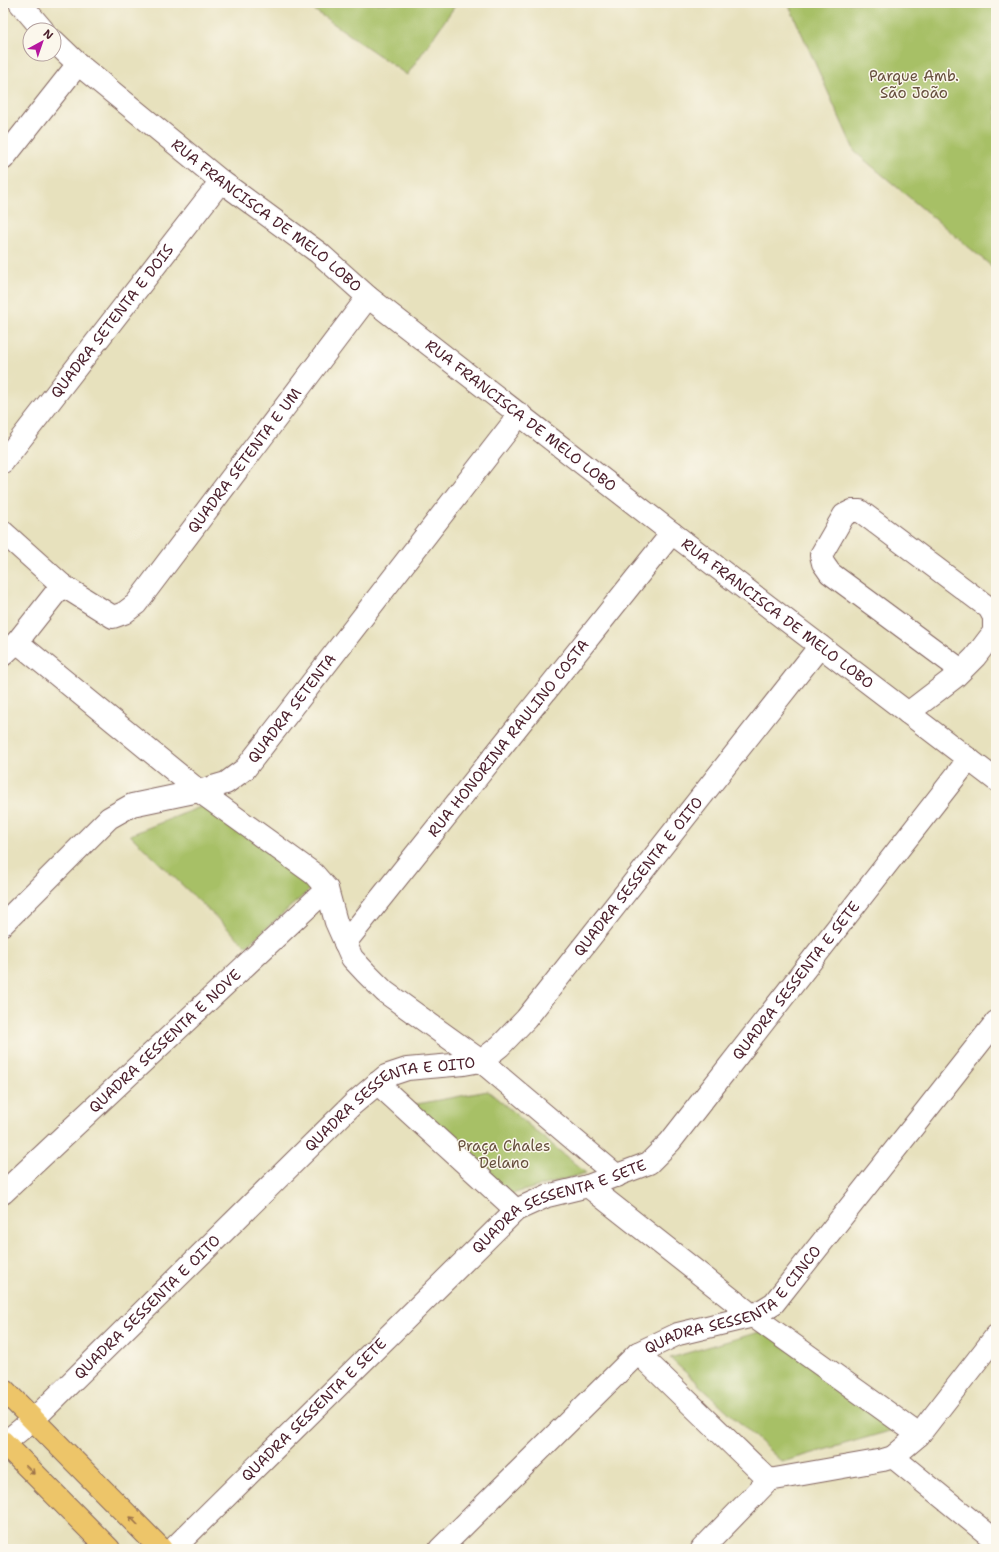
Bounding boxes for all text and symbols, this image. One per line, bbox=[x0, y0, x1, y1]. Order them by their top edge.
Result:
north arrow bbox=[22, 22, 62, 62]
text: N bbox=[40, 26, 56, 43]
park label: Parque Amb. São João bbox=[869, 66, 959, 103]
street label: RUA FRANCISCA DE MELO LOBO bbox=[167, 134, 366, 296]
street label: QUADRA SETENTA E DOIS bbox=[46, 240, 178, 402]
street label: RUA FRANCISCA DE MELO LOBO bbox=[421, 335, 621, 496]
street label: QUADRA SETENTA E UM bbox=[183, 384, 306, 537]
street label: RUA FRANCISCA DE MELO LOBO bbox=[677, 534, 878, 693]
street label: RUA HONORINA RAULINO COSTA bbox=[423, 635, 593, 841]
street label: QUADRA SETENTA bbox=[243, 650, 341, 767]
street label: QUADRA SESSENTA E OITO bbox=[569, 793, 707, 961]
street label: QUADRA SESSENTA E SETE bbox=[728, 897, 864, 1064]
street label: QUADRA SESSENTA E NOVE bbox=[85, 965, 245, 1117]
street label: QUADRA SESSENTA E OITO bbox=[300, 1052, 477, 1156]
park label: Praça Chales Delano bbox=[457, 1136, 551, 1173]
street label: QUADRA SESSENTA E SETE bbox=[467, 1155, 649, 1258]
street label: QUADRA SESSENTA E OITO bbox=[70, 1230, 225, 1384]
street label: QUADRA SESSENTA E CINCO bbox=[641, 1241, 826, 1359]
street label: QUADRA SESSENTA E SETE bbox=[237, 1334, 391, 1486]
one-way arrow bbox=[26, 1465, 35, 1475]
one-way arrow bbox=[129, 1516, 139, 1526]

